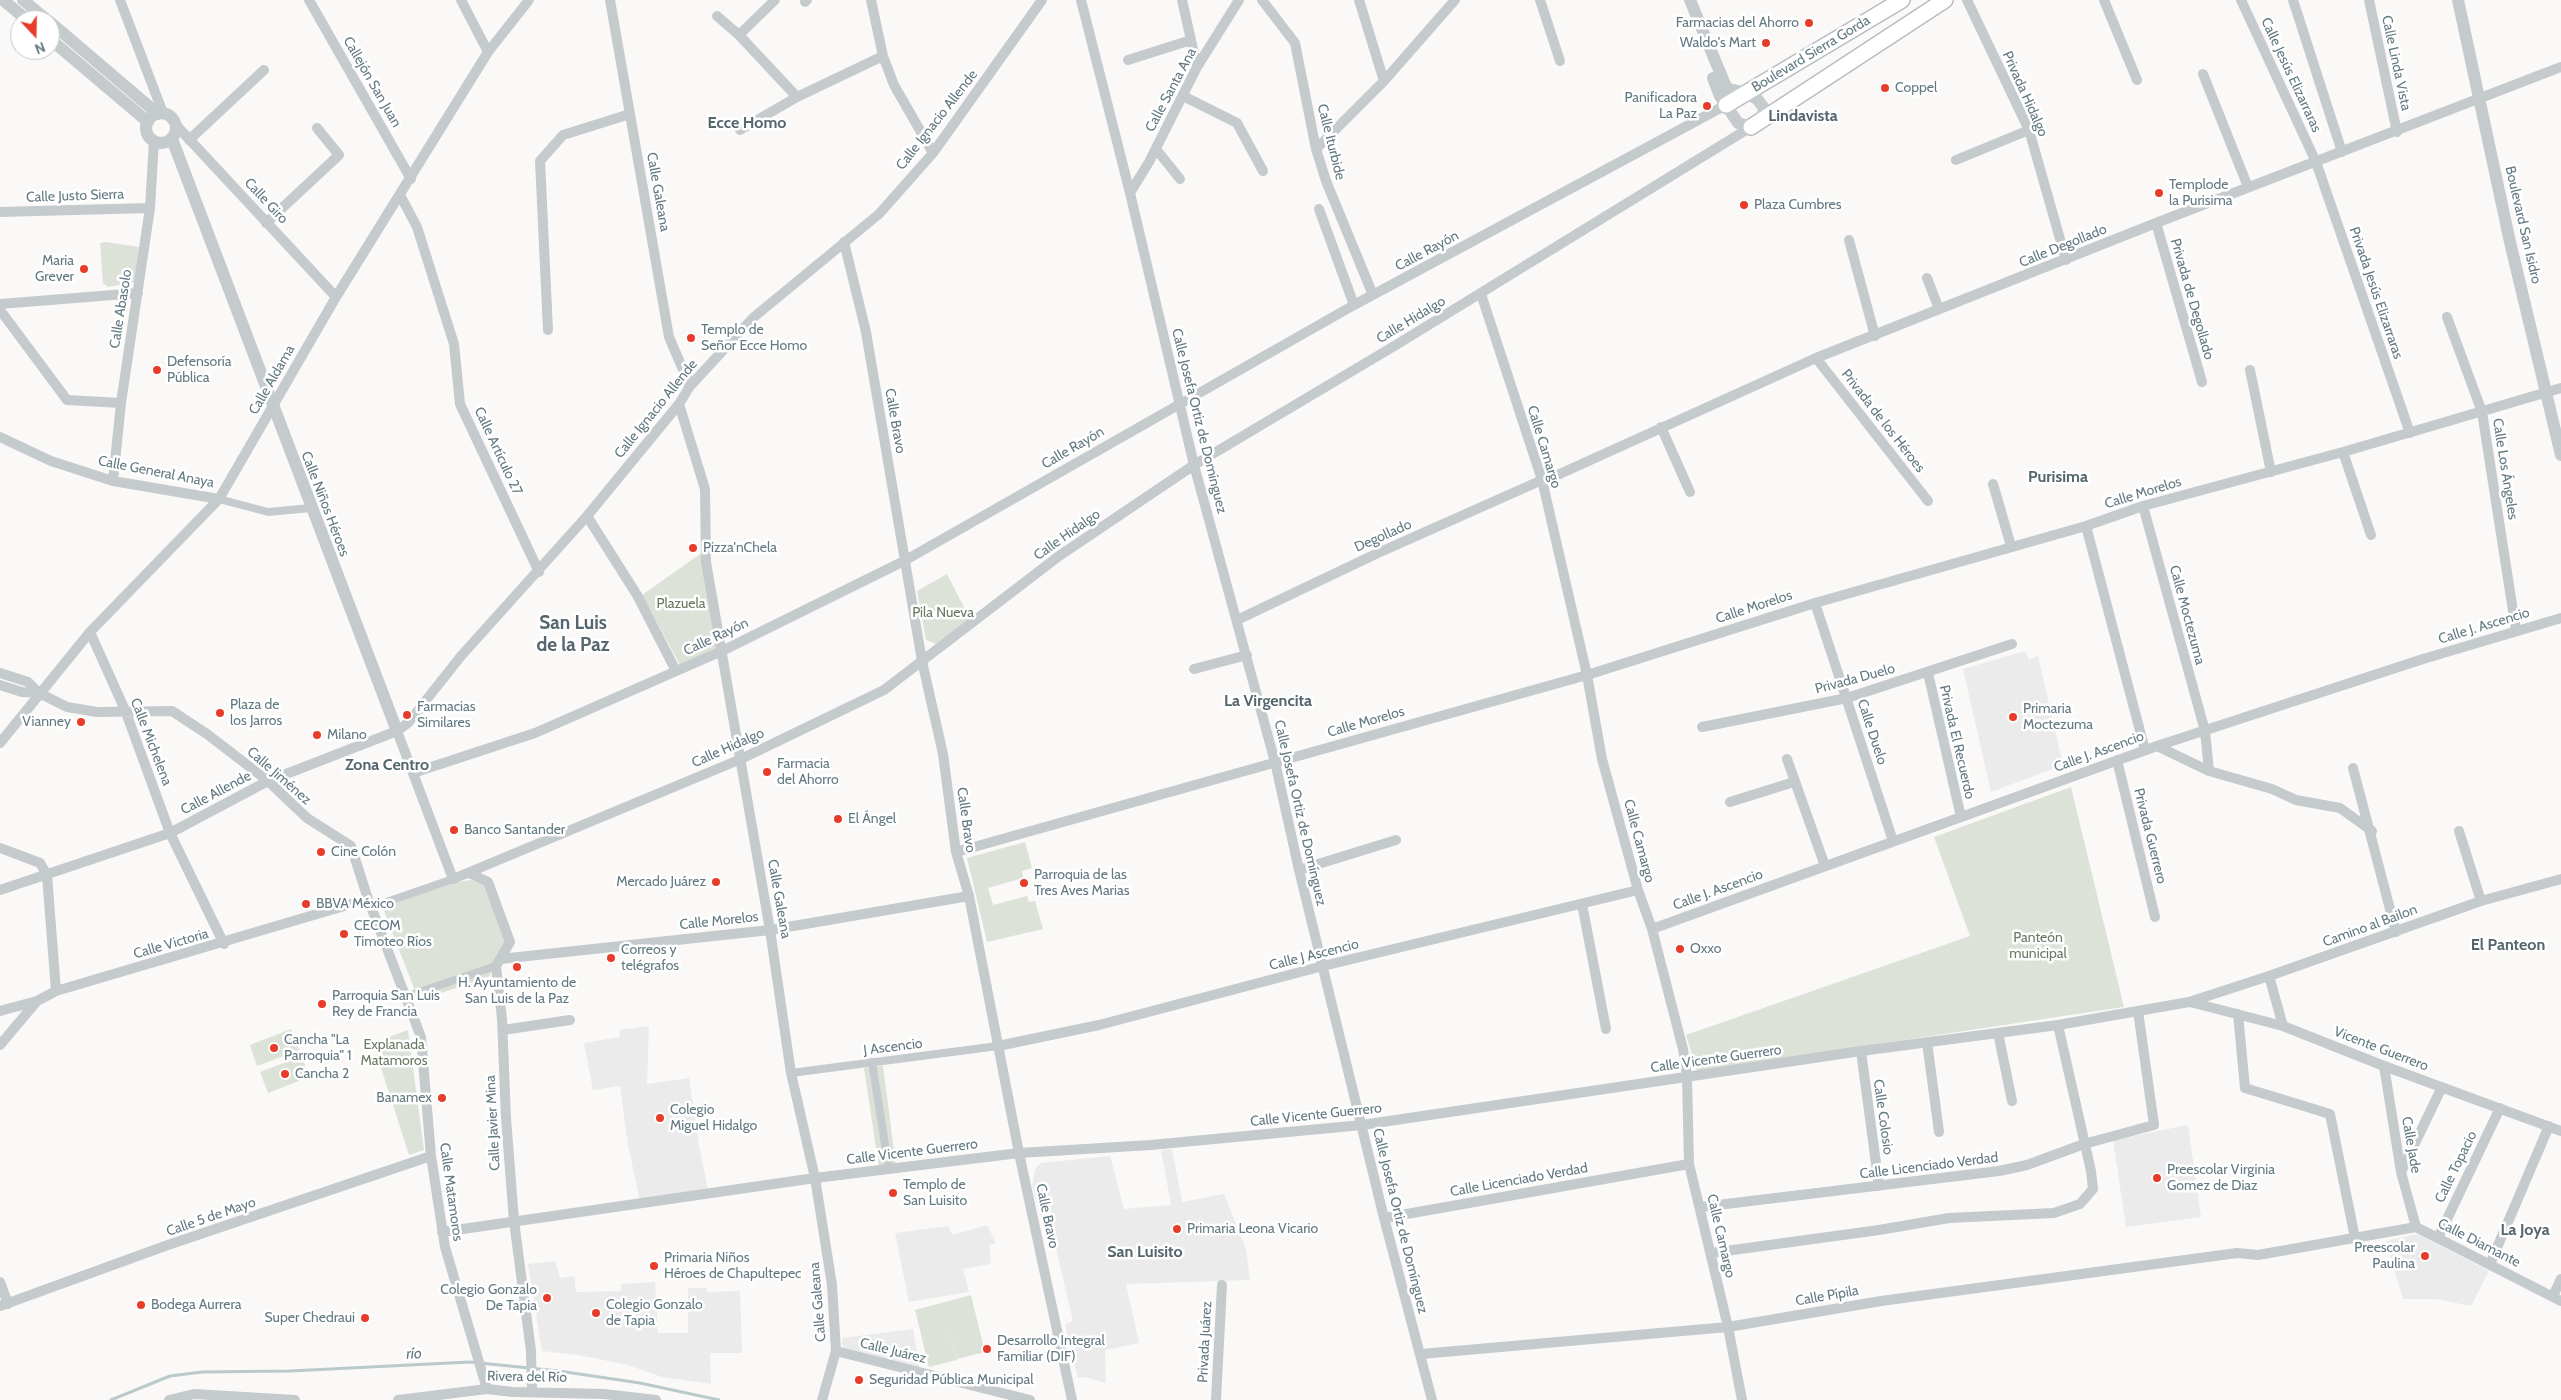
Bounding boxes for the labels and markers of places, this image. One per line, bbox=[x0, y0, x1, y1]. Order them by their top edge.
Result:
place label: Farmacias del Ahorro bbox=[1676, 15, 1799, 31]
marker: Farmacias del Ahorro bbox=[1803, 17, 1815, 29]
place label: Waldo's Mart bbox=[1680, 35, 1756, 51]
marker: Waldo's Mart bbox=[1760, 37, 1772, 49]
place label: Coppel bbox=[1895, 80, 1937, 96]
marker: Coppel bbox=[1879, 82, 1891, 94]
place label: Panificadora La Paz bbox=[1624, 90, 1697, 122]
marker: Panificadora La Paz bbox=[1701, 100, 1713, 112]
place label: Templode la Purisima bbox=[2169, 177, 2233, 210]
marker: Templode la Purisima bbox=[2153, 187, 2165, 199]
place label: Plaza Cumbres bbox=[1754, 197, 1841, 213]
marker: Plaza Cumbres bbox=[1738, 199, 1750, 211]
place label: Maria Grever bbox=[35, 253, 74, 286]
marker: Maria Grever bbox=[78, 263, 90, 275]
place label: Templo de Señor Ecce Homo bbox=[701, 322, 807, 354]
marker: Templo de Señor Ecce Homo bbox=[685, 332, 697, 344]
place label: Defensoría Pública bbox=[167, 354, 231, 387]
marker: Defensoría Pública bbox=[151, 364, 163, 376]
place label: Pizza'nChela bbox=[703, 540, 777, 556]
marker: Pizza'nChela bbox=[687, 542, 699, 554]
place label: Plaza de los Jarros bbox=[230, 697, 282, 730]
place label: Farmacias Similares bbox=[417, 699, 476, 732]
place label: Primaria Moctezuma bbox=[2023, 701, 2093, 734]
marker: Plaza de los Jarros bbox=[214, 707, 226, 719]
marker: Farmacias Similares bbox=[401, 709, 413, 721]
marker: Primaria Moctezuma bbox=[2007, 711, 2019, 723]
place label: Vianney bbox=[22, 714, 71, 730]
marker: Vianney bbox=[75, 716, 87, 728]
place label: Milano bbox=[327, 727, 367, 743]
marker: Milano bbox=[311, 729, 323, 741]
place label: Farmacia del Ahorro bbox=[777, 756, 839, 789]
marker: Farmacia del Ahorro bbox=[761, 766, 773, 778]
place label: El Ángel bbox=[848, 811, 896, 827]
marker: El Ángel bbox=[832, 813, 844, 825]
place label: Banco Santander bbox=[464, 822, 565, 838]
marker: Banco Santander bbox=[448, 824, 460, 836]
place label: Cine Colón bbox=[331, 844, 396, 860]
marker: Cine Colón bbox=[315, 846, 327, 858]
place label: Parroquia de las Tres Aves Marias bbox=[1034, 867, 1130, 900]
place label: Mercado Juárez bbox=[616, 874, 706, 890]
marker: Mercado Juárez bbox=[710, 876, 722, 888]
marker: Parroquia de las Tres Aves Marias bbox=[1018, 877, 1030, 889]
place label: BBVA México bbox=[316, 896, 394, 912]
marker: BBVA México bbox=[300, 898, 312, 910]
place label: CECOM Timoteo Ríos bbox=[354, 918, 432, 950]
marker: CECOM Timoteo Ríos bbox=[338, 928, 350, 940]
place label: Oxxo bbox=[1690, 941, 1721, 957]
place label: Correos y telégrafos bbox=[621, 942, 679, 974]
marker: Oxxo bbox=[1674, 943, 1686, 955]
marker: Correos y telégrafos bbox=[605, 952, 617, 964]
marker: H. Ayuntamiento de San Luis de la Paz bbox=[511, 961, 523, 973]
place label: H. Ayuntamiento de San Luis de la Paz bbox=[458, 975, 576, 1008]
place label: Parroquia San Luis Rey de Francia bbox=[332, 988, 440, 1020]
marker: Parroquia San Luis Rey de Francia bbox=[316, 998, 328, 1010]
place label: Cancha "La Parroquia" 1 bbox=[284, 1032, 352, 1064]
marker: Cancha "La Parroquia" 1 bbox=[268, 1042, 280, 1054]
place label: Cancha 2 bbox=[295, 1066, 349, 1082]
marker: Cancha 2 bbox=[279, 1068, 291, 1080]
place label: Banamex bbox=[376, 1090, 432, 1106]
marker: Banamex bbox=[436, 1092, 448, 1104]
place label: Colegio Miguel Hidalgo bbox=[670, 1102, 757, 1134]
marker: Colegio Miguel Hidalgo bbox=[654, 1112, 666, 1124]
place label: Preescolar Virginia Gomez de Diaz bbox=[2167, 1162, 2275, 1194]
marker: Preescolar Virginia Gomez de Diaz bbox=[2151, 1172, 2163, 1184]
place label: Templo de San Luisito bbox=[903, 1177, 967, 1210]
marker: Templo de San Luisito bbox=[887, 1187, 899, 1199]
place label: Primaria Leona Vicario bbox=[1187, 1221, 1318, 1237]
marker: Primaria Leona Vicario bbox=[1171, 1223, 1183, 1235]
place label: Preescolar Paulina bbox=[2354, 1240, 2415, 1272]
place label: Primaria Niños Héroes de Chapultepec bbox=[664, 1250, 801, 1282]
marker: Preescolar Paulina bbox=[2419, 1250, 2431, 1262]
marker: Primaria Niños Héroes de Chapultepec bbox=[648, 1260, 660, 1272]
place label: Colegio Gonzalo De Tapia bbox=[440, 1282, 537, 1314]
marker: Colegio Gonzalo De Tapia bbox=[541, 1292, 553, 1304]
place label: Bodega Aurrera bbox=[151, 1297, 242, 1313]
place label: Colegio Gonzalo de Tapia bbox=[606, 1297, 703, 1330]
marker: Bodega Aurrera bbox=[135, 1299, 147, 1311]
marker: Colegio Gonzalo de Tapia bbox=[590, 1307, 602, 1319]
place label: Super Chedraui bbox=[265, 1310, 355, 1326]
marker: Super Chedraui bbox=[359, 1312, 371, 1324]
place label: Desarrollo Integral Familiar (DIF) bbox=[997, 1333, 1105, 1365]
marker: Desarrollo Integral Familiar (DIF) bbox=[981, 1343, 993, 1355]
place label: Seguridad Pública Municipal bbox=[869, 1372, 1033, 1388]
marker: Seguridad Pública Municipal bbox=[853, 1374, 865, 1386]

